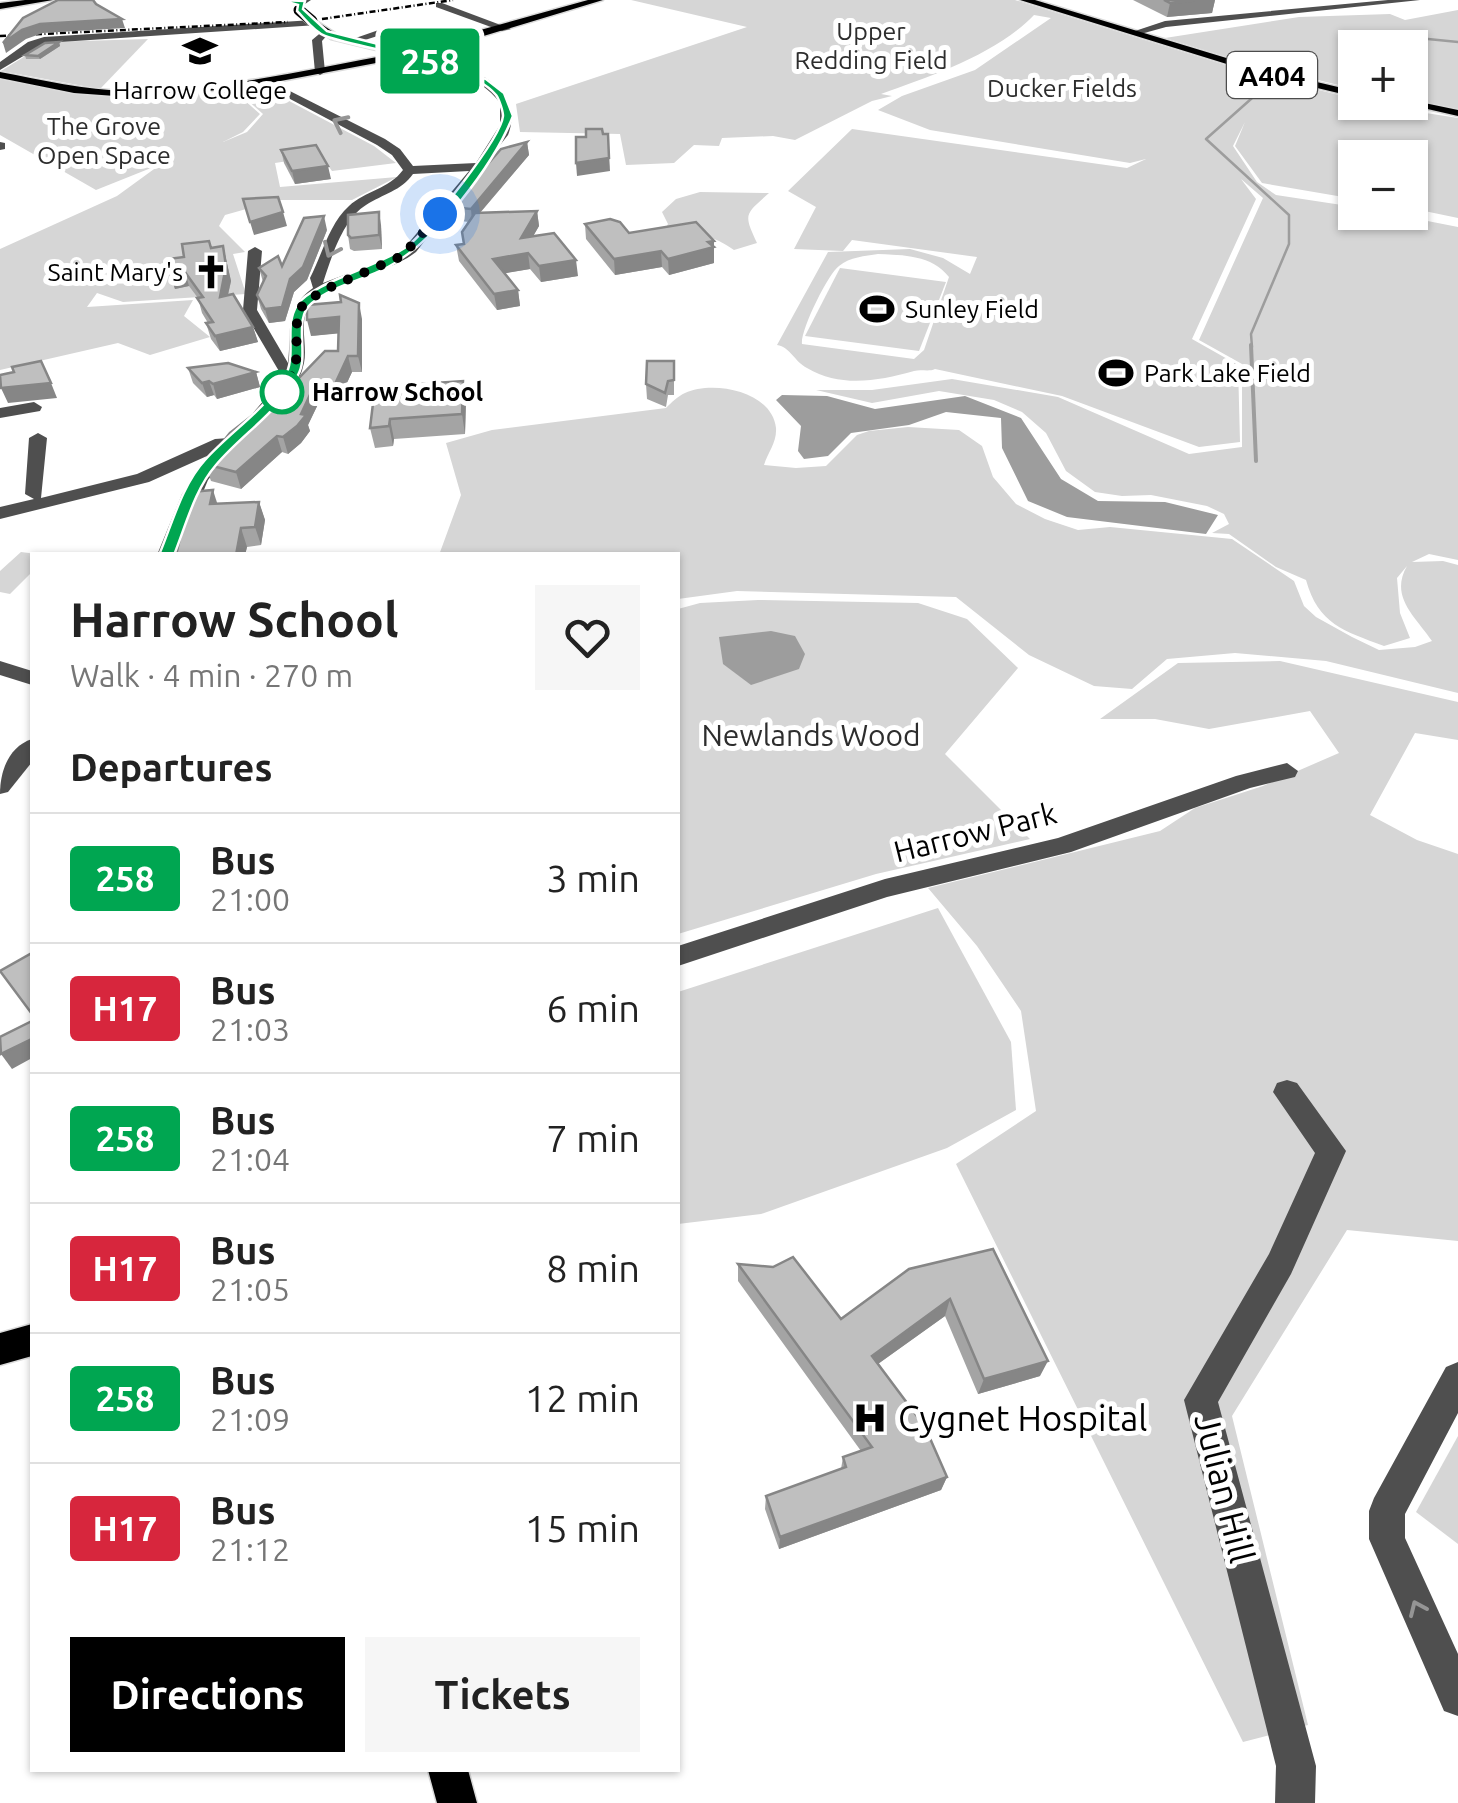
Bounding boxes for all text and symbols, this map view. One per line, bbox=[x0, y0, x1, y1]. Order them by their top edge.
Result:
park label: Upper Redding Field bbox=[794, 17, 948, 74]
line badge: 258 bbox=[372, 28, 488, 94]
map controls bbox=[1338, 30, 1428, 230]
button: + bbox=[1338, 30, 1428, 120]
school or university icon: Harrow College bbox=[181, 32, 219, 70]
text: 258 bbox=[400, 41, 460, 81]
road number: A404 bbox=[1227, 52, 1317, 98]
park label: Ducker Fields bbox=[987, 74, 1137, 102]
place label: Harrow College bbox=[113, 76, 287, 104]
park label: The Grove Open Space bbox=[37, 112, 171, 169]
one-way arrow bbox=[332, 115, 350, 135]
button: − bbox=[1338, 140, 1428, 230]
your location bbox=[415, 189, 465, 239]
one-way arrow bbox=[323, 240, 343, 258]
church icon: Saint Mary's bbox=[192, 253, 230, 291]
place label: Saint Mary's bbox=[48, 258, 183, 286]
sports icon: Sunley Field bbox=[858, 290, 896, 328]
place label: Sunley Field bbox=[905, 295, 1039, 323]
sports icon: Park Lake Field bbox=[1097, 354, 1135, 392]
place label: Park Lake Field bbox=[1144, 359, 1311, 387]
marker: Harrow School bbox=[261, 371, 303, 413]
place label: Harrow School bbox=[312, 378, 484, 406]
button: heart bbox=[535, 585, 640, 690]
text: Harrow School bbox=[70, 592, 399, 646]
text: Walk · 4 min · 270 m bbox=[70, 657, 353, 693]
park label: Newlands Wood bbox=[701, 718, 921, 752]
text: Departures bbox=[70, 746, 272, 788]
street label: Harrow Park bbox=[890, 795, 1060, 869]
text: Bus bbox=[210, 839, 275, 881]
text: 3 min bbox=[546, 857, 640, 899]
text: 258 bbox=[95, 858, 155, 898]
text: 21:00 bbox=[210, 881, 290, 917]
text: Bus bbox=[210, 969, 275, 1011]
text: 6 min bbox=[546, 987, 640, 1029]
text: H17 bbox=[93, 988, 157, 1028]
text: 21:03 bbox=[210, 1011, 290, 1047]
text: Bus bbox=[210, 1099, 275, 1141]
text: 7 min bbox=[546, 1117, 640, 1159]
text: 258 bbox=[95, 1118, 155, 1158]
text: 21:04 bbox=[210, 1141, 290, 1177]
text: Bus bbox=[210, 1229, 275, 1271]
text: 8 min bbox=[546, 1247, 640, 1289]
text: H17 bbox=[93, 1248, 157, 1288]
text: 21:05 bbox=[210, 1271, 290, 1307]
text: Bus bbox=[210, 1359, 275, 1401]
text: 12 min bbox=[525, 1377, 640, 1419]
text: 258 bbox=[95, 1378, 155, 1418]
place label: Cygnet Hospital bbox=[898, 1398, 1147, 1438]
hospital icon: Cygnet Hospital bbox=[851, 1399, 889, 1437]
text: 21:09 bbox=[210, 1401, 290, 1437]
street label: Julian Hill bbox=[1187, 1409, 1263, 1567]
text: Bus bbox=[210, 1489, 275, 1531]
text: 15 min bbox=[525, 1507, 640, 1549]
text: H17 bbox=[93, 1508, 157, 1548]
text: 21:12 bbox=[210, 1531, 290, 1567]
one-way arrow bbox=[1409, 1600, 1429, 1618]
button: Directions bbox=[70, 1637, 345, 1752]
button: Tickets bbox=[365, 1637, 640, 1752]

